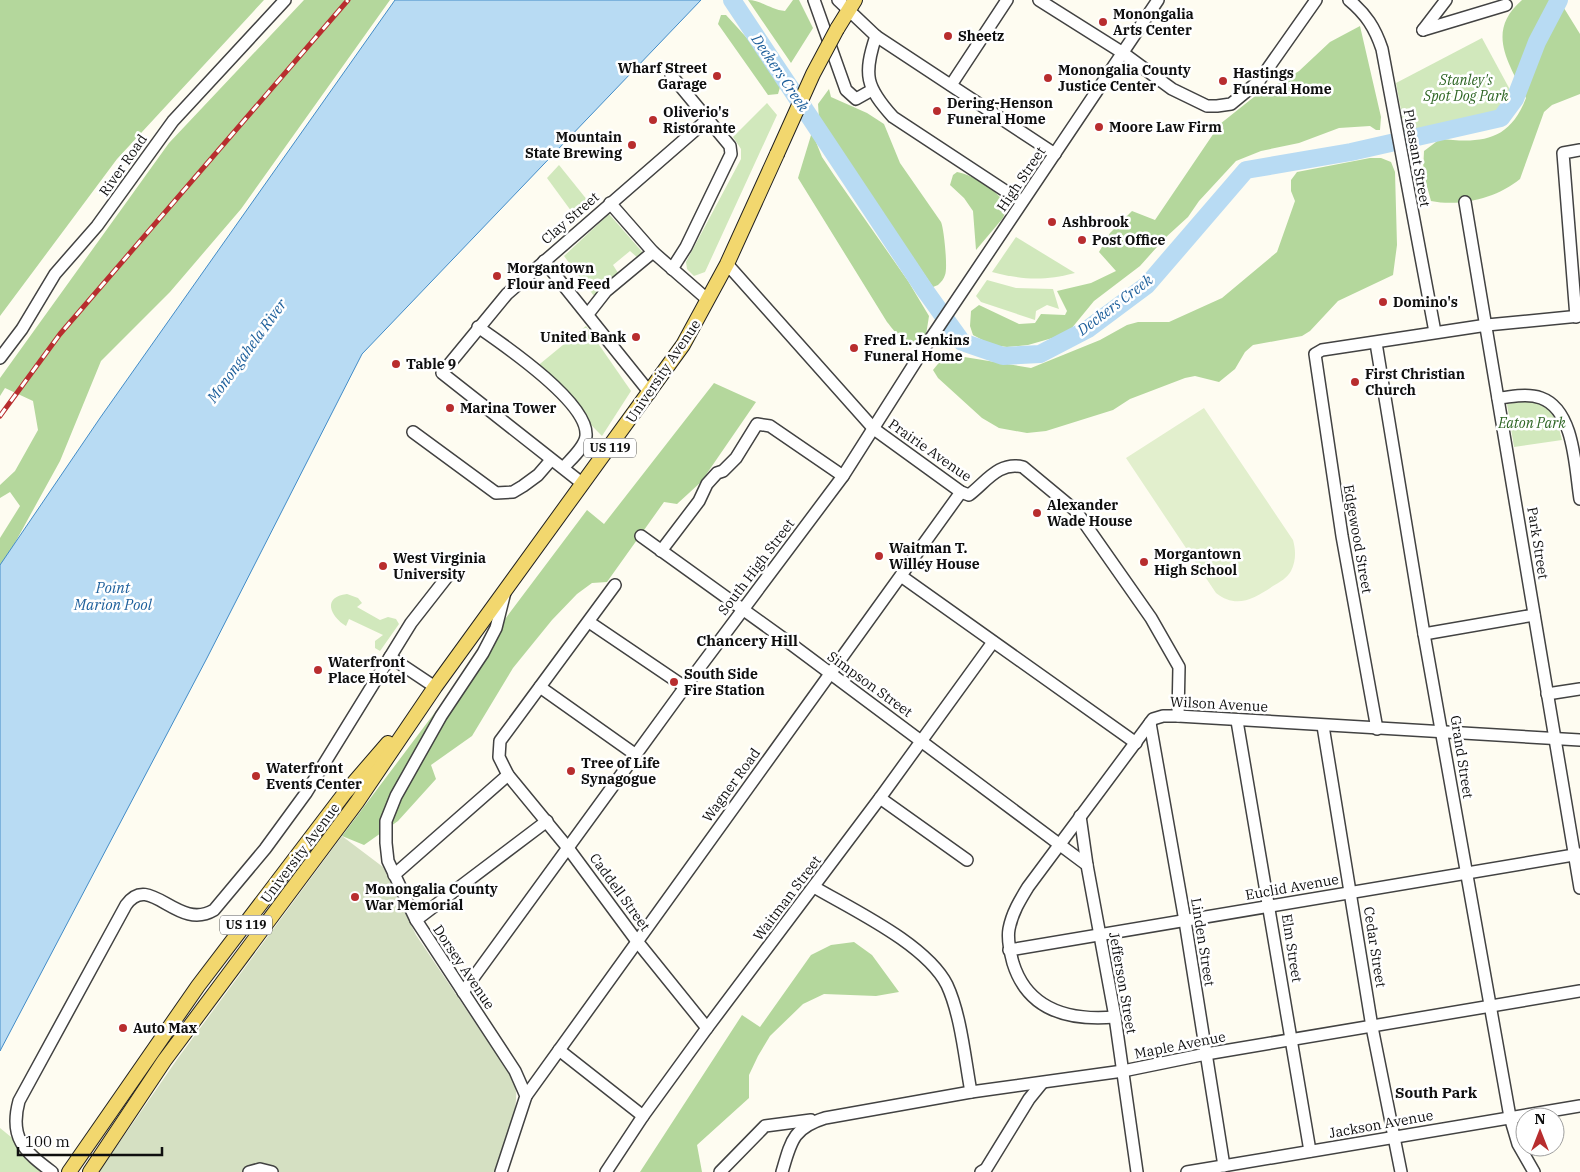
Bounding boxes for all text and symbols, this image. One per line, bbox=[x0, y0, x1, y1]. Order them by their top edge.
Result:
place label: Monongalia Arts Center bbox=[1113, 5, 1194, 39]
marker: Monongalia Arts Center bbox=[1097, 16, 1109, 28]
place label: Sheetz bbox=[958, 27, 1004, 45]
water label: Deckers Creek bbox=[747, 29, 813, 115]
marker: Sheetz bbox=[942, 30, 954, 42]
place label: Wharf Street Garage bbox=[618, 59, 707, 93]
place label: Monongalia County Justice Center bbox=[1058, 61, 1191, 95]
place label: Hastings Funeral Home bbox=[1233, 64, 1332, 98]
marker: Wharf Street Garage bbox=[711, 70, 723, 82]
park label: Stanley's Spot Dog Park bbox=[1423, 71, 1509, 105]
marker: Monongalia County Justice Center bbox=[1042, 72, 1054, 84]
marker: Hastings Funeral Home bbox=[1217, 75, 1229, 87]
place label: Dering-Henson Funeral Home bbox=[947, 94, 1053, 128]
place label: Oliverio's Ristorante bbox=[663, 103, 736, 137]
marker: Dering-Henson Funeral Home bbox=[931, 105, 943, 117]
street label: Pleasant Street bbox=[1400, 108, 1434, 208]
marker: Oliverio's Ristorante bbox=[647, 114, 659, 126]
place label: Moore Law Firm bbox=[1109, 118, 1222, 136]
marker: Moore Law Firm bbox=[1093, 121, 1105, 133]
place label: Mountain State Brewing bbox=[525, 128, 623, 162]
street label: River Road bbox=[95, 130, 151, 199]
marker: Mountain State Brewing bbox=[626, 139, 638, 151]
street label: High Street bbox=[993, 143, 1049, 215]
street label: Clay Street bbox=[537, 188, 603, 248]
place label: Ashbrook bbox=[1062, 213, 1129, 231]
marker: Ashbrook bbox=[1046, 216, 1058, 228]
place label: Post Office bbox=[1092, 231, 1166, 249]
marker: Post Office bbox=[1076, 234, 1088, 246]
place label: Morgantown Flour and Feed bbox=[507, 259, 610, 293]
marker: Morgantown Flour and Feed bbox=[491, 270, 503, 282]
water label: Deckers Creek bbox=[1072, 270, 1156, 340]
place label: Domino's bbox=[1393, 293, 1458, 311]
water label: Monongahela River bbox=[202, 295, 291, 407]
marker: Domino's bbox=[1377, 296, 1389, 308]
street label: University Avenue bbox=[622, 316, 704, 426]
place label: United Bank bbox=[540, 328, 626, 346]
marker: United Bank bbox=[630, 331, 642, 343]
place label: Fred L. Jenkins Funeral Home bbox=[864, 331, 970, 365]
marker: Fred L. Jenkins Funeral Home bbox=[848, 342, 860, 354]
place label: Table 9 bbox=[406, 355, 456, 373]
marker: Table 9 bbox=[390, 358, 402, 370]
place label: First Christian Church bbox=[1365, 365, 1465, 399]
marker: First Christian Church bbox=[1349, 376, 1361, 388]
place label: Marina Tower bbox=[460, 399, 557, 417]
marker: Marina Tower bbox=[444, 402, 456, 414]
park label: Eaton Park bbox=[1497, 414, 1566, 432]
street label: Prairie Avenue bbox=[885, 415, 975, 485]
road number: US 119 bbox=[584, 438, 636, 458]
street label: Edgewood Street bbox=[1340, 483, 1376, 595]
place label: Alexander Wade House bbox=[1047, 496, 1132, 530]
street label: Park Street bbox=[1523, 505, 1553, 581]
marker: Alexander Wade House bbox=[1031, 507, 1043, 519]
street label: South High Street bbox=[714, 515, 798, 619]
place label: Waitman T. Willey House bbox=[889, 539, 980, 573]
place label: Morgantown High School bbox=[1154, 545, 1241, 579]
place label: West Virginia University bbox=[393, 549, 486, 583]
marker: Waitman T. Willey House bbox=[873, 550, 885, 562]
marker: Morgantown High School bbox=[1138, 556, 1150, 568]
marker: West Virginia University bbox=[377, 560, 389, 572]
water label: Point Marion Pool bbox=[73, 578, 153, 614]
district label: Chancery Hill bbox=[696, 631, 798, 650]
street label: Simpson Street bbox=[824, 647, 916, 721]
place label: Waterfront Place Hotel bbox=[328, 653, 406, 687]
marker: Waterfront Place Hotel bbox=[312, 664, 324, 676]
place label: South Side Fire Station bbox=[684, 665, 765, 699]
marker: South Side Fire Station bbox=[668, 676, 680, 688]
street label: Wilson Avenue bbox=[1170, 692, 1268, 716]
street label: Grand Street bbox=[1447, 714, 1477, 800]
street label: Wagner Road bbox=[698, 744, 764, 826]
place label: Tree of Life Synagogue bbox=[581, 754, 660, 788]
place label: Waterfront Events Center bbox=[266, 759, 362, 793]
marker: Tree of Life Synagogue bbox=[565, 765, 577, 777]
marker: Waterfront Events Center bbox=[250, 770, 262, 782]
street label: University Avenue bbox=[256, 799, 344, 907]
street label: Caddell Street bbox=[586, 849, 654, 935]
street label: Waitman Street bbox=[749, 852, 825, 944]
street label: Euclid Avenue bbox=[1244, 870, 1340, 904]
place label: Monongalia County War Memorial bbox=[365, 880, 498, 914]
marker: Monongalia County War Memorial bbox=[349, 891, 361, 903]
street label: Linden Street bbox=[1187, 897, 1219, 988]
street label: Cedar Street bbox=[1360, 905, 1390, 989]
street label: Elm Street bbox=[1278, 912, 1306, 984]
road number: US 119 bbox=[220, 916, 272, 934]
street label: Dorsey Avenue bbox=[429, 921, 499, 1013]
street label: Jefferson Street bbox=[1105, 931, 1141, 1035]
place label: Auto Max bbox=[133, 1019, 198, 1037]
marker: Auto Max bbox=[117, 1022, 129, 1034]
street label: Maple Avenue bbox=[1133, 1027, 1227, 1063]
district label: South Park bbox=[1395, 1083, 1478, 1102]
street label: Jackson Avenue bbox=[1327, 1106, 1435, 1142]
north arrow bbox=[1515, 1107, 1565, 1157]
text: N bbox=[1534, 1110, 1546, 1128]
scale bar bbox=[18, 1124, 161, 1156]
text: 100 m bbox=[25, 1132, 70, 1151]

